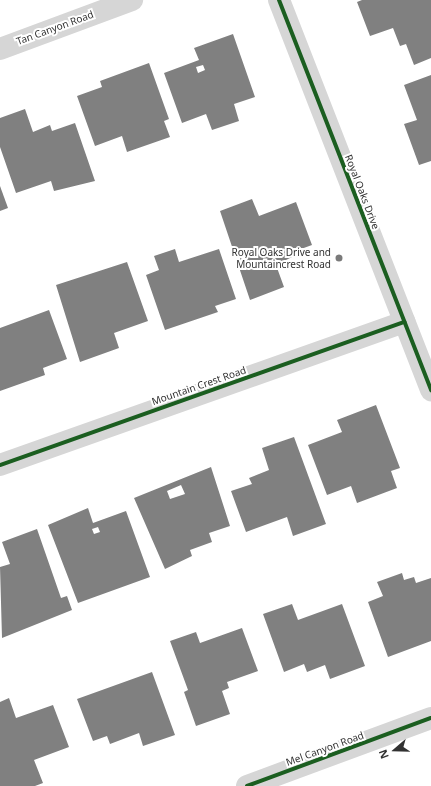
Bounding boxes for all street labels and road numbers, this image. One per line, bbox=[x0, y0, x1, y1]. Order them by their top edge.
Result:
street label: Tan Canyon Road bbox=[15, 8, 95, 48]
street label: Royal Oaks Drive bbox=[342, 153, 382, 231]
street label: Mountain Crest Road bbox=[150, 364, 248, 408]
street label: Mel Canyon Road bbox=[284, 729, 366, 769]

